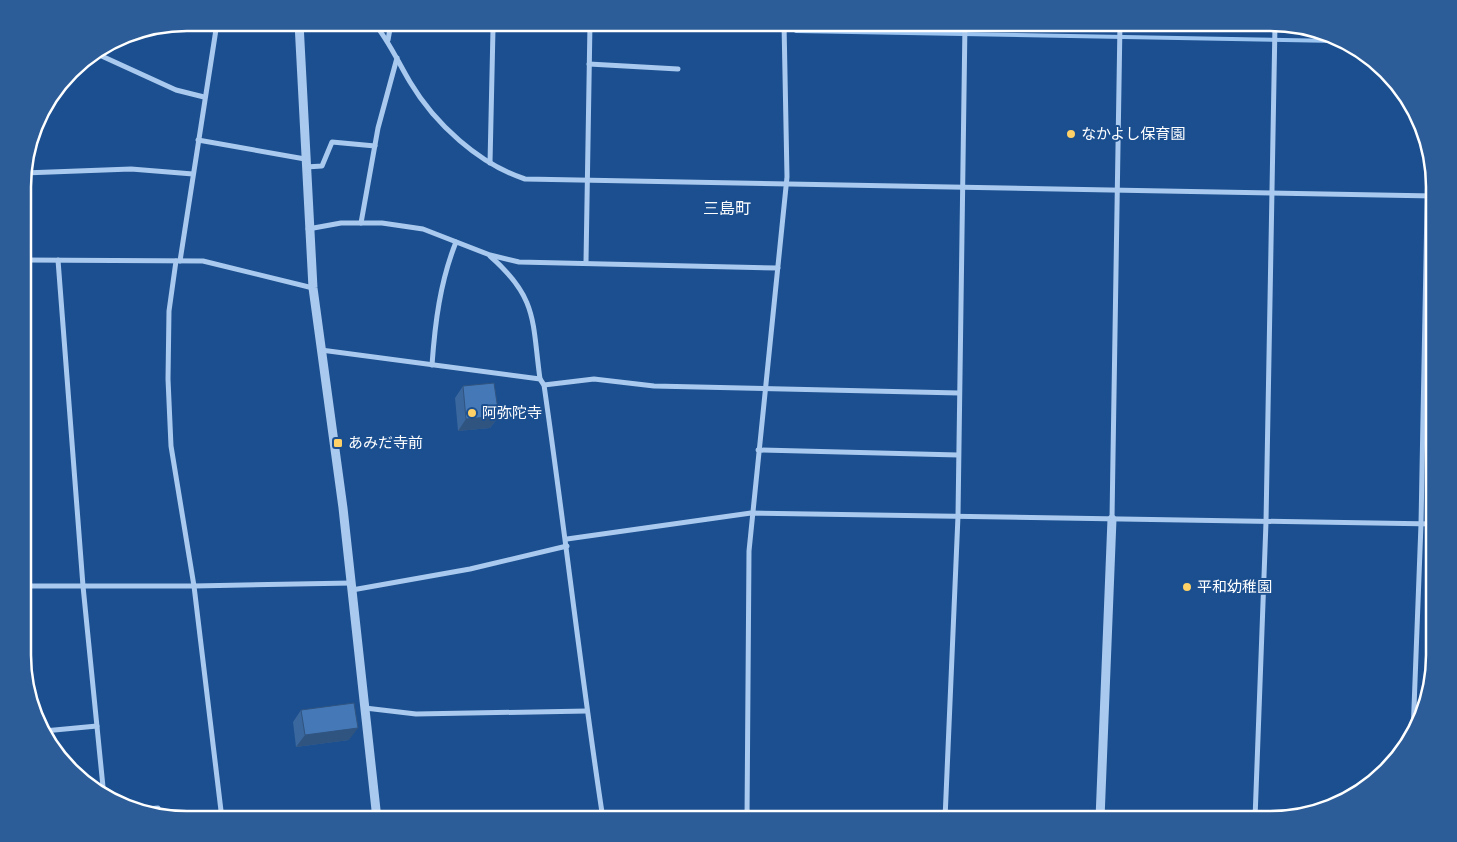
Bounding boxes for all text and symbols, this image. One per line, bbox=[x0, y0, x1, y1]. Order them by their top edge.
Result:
place label: なかよし保育園 bbox=[1081, 125, 1185, 144]
marker: なかよし保育園 bbox=[1065, 128, 1077, 140]
district label: 三島町 bbox=[703, 200, 751, 219]
place label: 阿弥陀寺 bbox=[482, 404, 542, 423]
marker: 阿弥陀寺 bbox=[466, 407, 478, 419]
place label: あみだ寺前 bbox=[348, 434, 423, 453]
marker: あみだ寺前 bbox=[332, 437, 344, 449]
place label: 平和幼稚園 bbox=[1197, 578, 1272, 597]
marker: 平和幼稚園 bbox=[1181, 581, 1193, 593]

